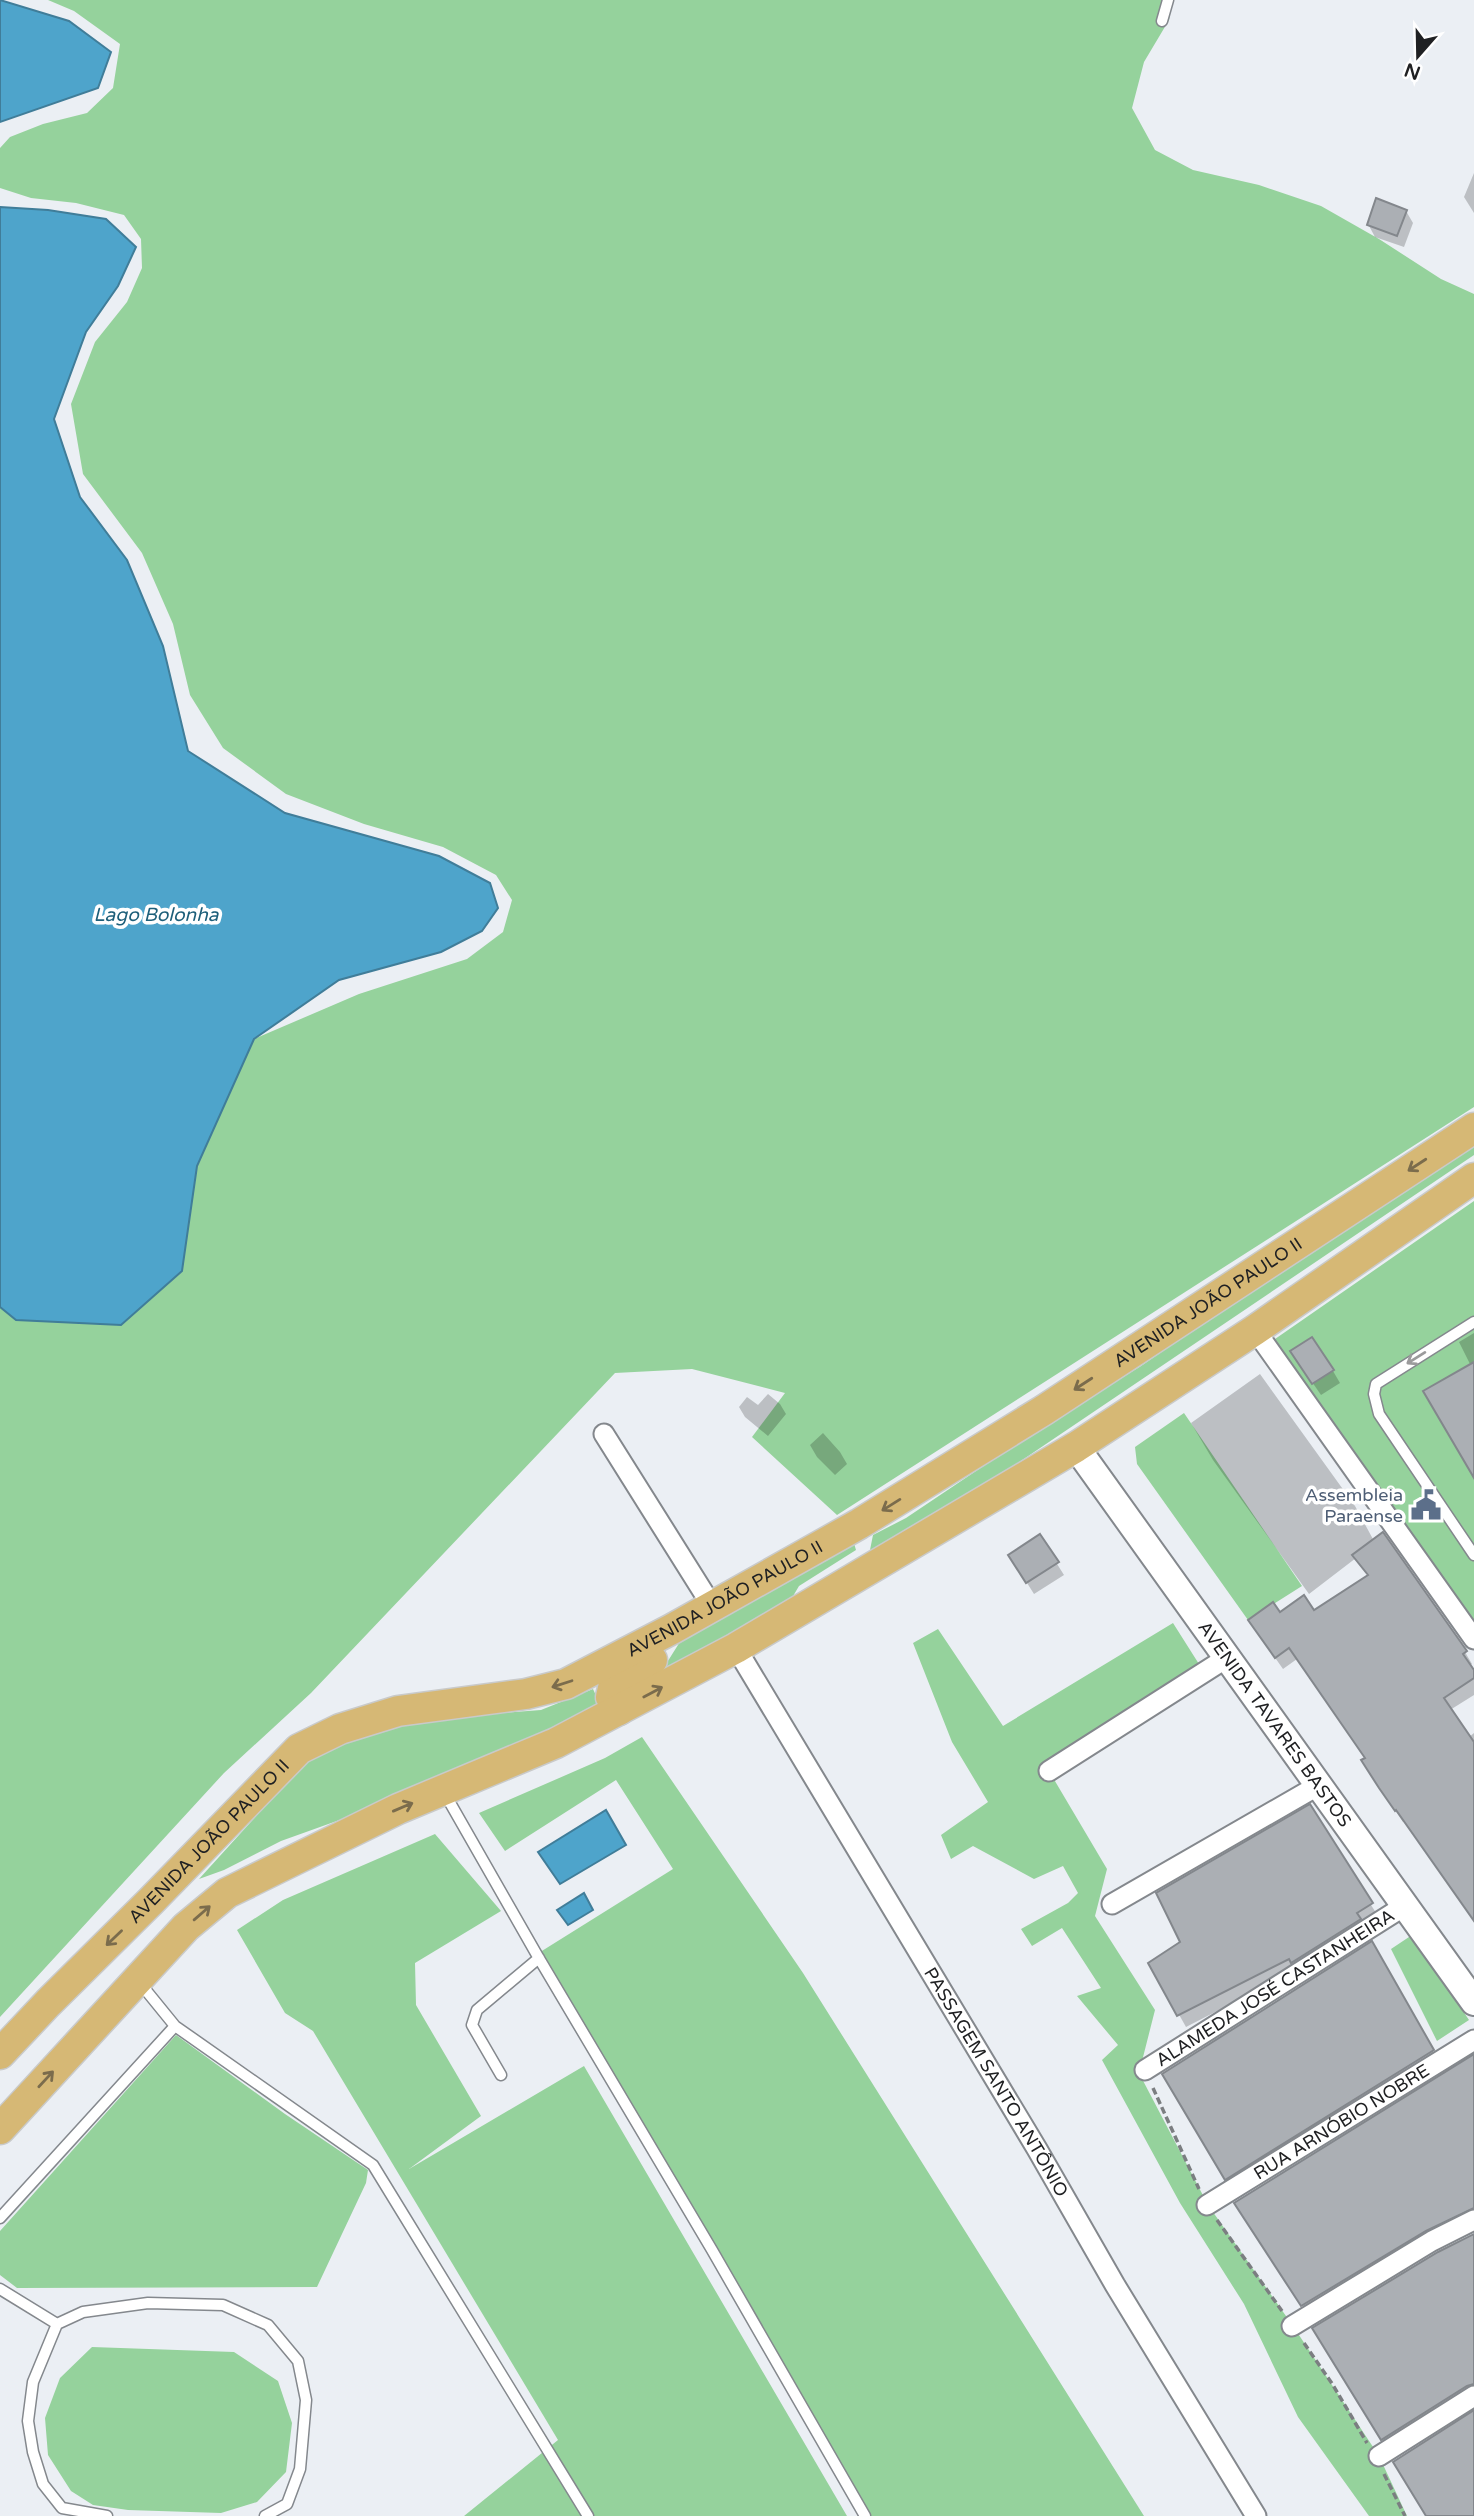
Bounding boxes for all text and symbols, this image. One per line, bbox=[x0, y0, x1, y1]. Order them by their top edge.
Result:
north arrow bbox=[1383, 21, 1453, 91]
text: N bbox=[1402, 58, 1423, 84]
water label: Lago Bolonha bbox=[94, 904, 220, 926]
one-way arrow bbox=[1408, 1158, 1427, 1172]
street label: AVENIDA JOÃO PAULO II bbox=[1109, 1233, 1306, 1372]
one-way arrow bbox=[1407, 1352, 1427, 1366]
one-way arrow bbox=[1074, 1377, 1094, 1391]
place label: Assembleia Paraense bbox=[1305, 1484, 1403, 1527]
public building icon: Assembleia Paraense bbox=[1409, 1488, 1443, 1522]
one-way arrow bbox=[881, 1498, 901, 1512]
street label: AVENIDA JOÃO PAULO II bbox=[623, 1536, 827, 1662]
street label: AVENIDA TAVARES BASTOS bbox=[1194, 1617, 1356, 1831]
one-way arrow bbox=[552, 1679, 574, 1692]
one-way arrow bbox=[643, 1684, 663, 1698]
street label: AVENIDA JOÃO PAULO II bbox=[124, 1755, 294, 1928]
one-way arrow bbox=[391, 1800, 413, 1813]
one-way arrow bbox=[193, 1904, 210, 1921]
street label: ALAMEDA JOSÉ CASTANHEIRA bbox=[1152, 1904, 1399, 2071]
one-way arrow bbox=[106, 1929, 123, 1946]
street label: PASSAGEM SANTO ANTÔNIO bbox=[919, 1963, 1073, 2201]
street label: RUA ARNÓBIO NOBRE bbox=[1250, 2059, 1433, 2185]
one-way arrow bbox=[38, 2071, 55, 2088]

